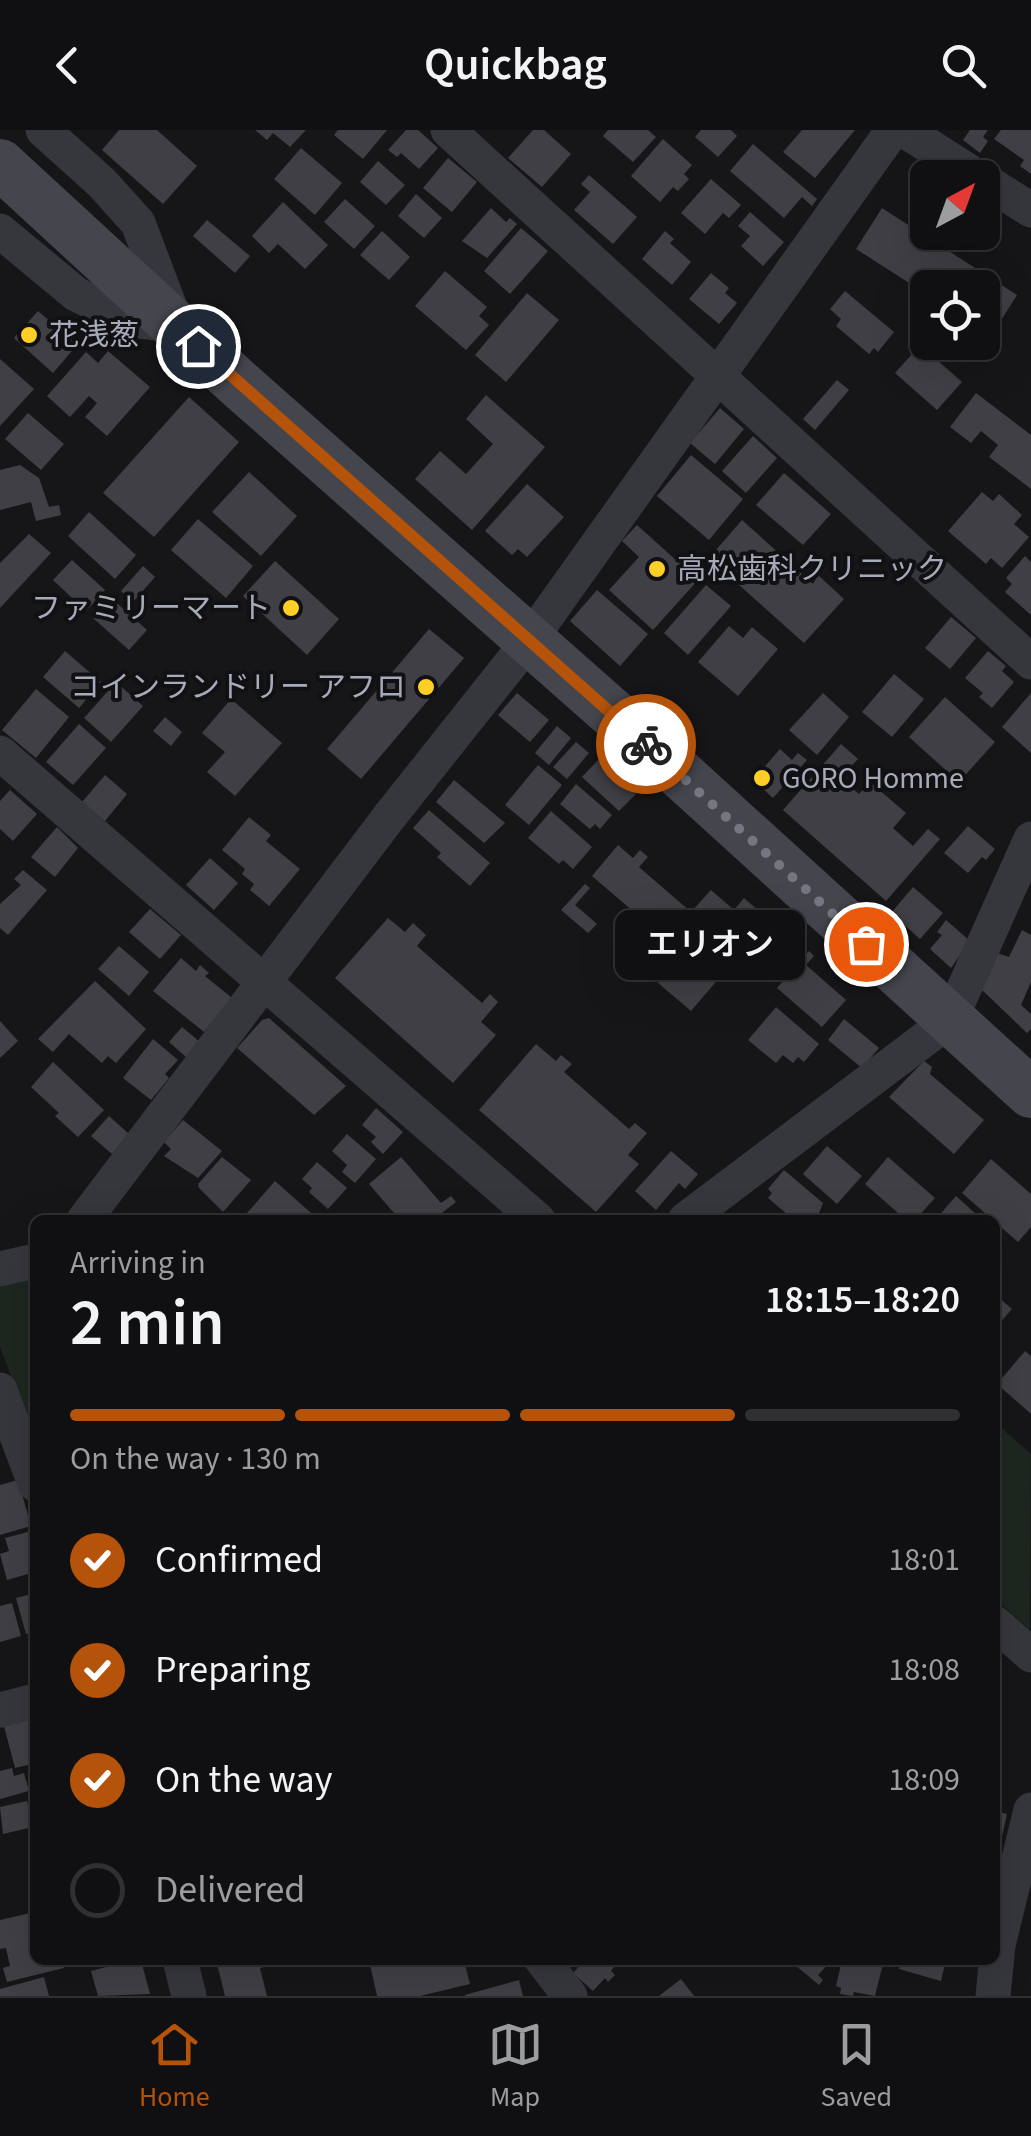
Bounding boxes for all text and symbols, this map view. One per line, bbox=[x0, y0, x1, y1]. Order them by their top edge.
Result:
text: Quickbag bbox=[424, 33, 607, 97]
icon: back bbox=[40, 38, 95, 93]
icon: search bbox=[936, 38, 991, 93]
north arrow bbox=[910, 160, 1000, 250]
map controls bbox=[910, 160, 1000, 360]
button: locate bbox=[910, 270, 1000, 360]
pin bbox=[156, 304, 241, 389]
place label: 花浅葱 bbox=[49, 314, 139, 357]
icon: home bbox=[171, 319, 226, 374]
marker: 花浅葱 bbox=[18, 324, 40, 346]
place label: 高松歯科クリニック bbox=[677, 548, 947, 591]
marker: 高松歯科クリニック bbox=[646, 558, 668, 580]
place label: ファミリーマート bbox=[31, 587, 271, 630]
marker: ファミリーマート bbox=[280, 597, 302, 619]
place label: コインランドリー アフロ bbox=[70, 666, 406, 709]
marker: コインランドリー アフロ bbox=[415, 676, 437, 698]
courier bbox=[596, 694, 696, 794]
icon: bike bbox=[619, 717, 674, 772]
place label: GORO Homme bbox=[782, 757, 964, 800]
marker: GORO Homme bbox=[751, 767, 773, 789]
pin bbox=[824, 902, 909, 987]
callout: エリオン bbox=[616, 909, 806, 979]
icon: bag bbox=[839, 917, 894, 972]
text: エリオン bbox=[646, 922, 774, 968]
text: Arriving in bbox=[70, 1240, 206, 1286]
text: 18:15–18:20 bbox=[765, 1273, 960, 1327]
text: 2 min bbox=[70, 1277, 225, 1370]
text: On the way · 130 m bbox=[70, 1436, 321, 1482]
icon: check bbox=[70, 1533, 125, 1588]
text: Confirmed bbox=[155, 1533, 323, 1587]
text: 18:01 bbox=[888, 1537, 960, 1583]
icon: check bbox=[70, 1643, 125, 1698]
text: Preparing bbox=[155, 1643, 310, 1697]
text: 18:08 bbox=[888, 1647, 960, 1693]
icon: check bbox=[70, 1753, 125, 1808]
text: On the way bbox=[155, 1753, 332, 1807]
text: 18:09 bbox=[888, 1757, 960, 1803]
text: Delivered bbox=[155, 1863, 305, 1917]
tab: Home bbox=[139, 2017, 210, 2117]
tab: Map bbox=[488, 2017, 543, 2117]
tab: Saved bbox=[821, 2017, 892, 2117]

